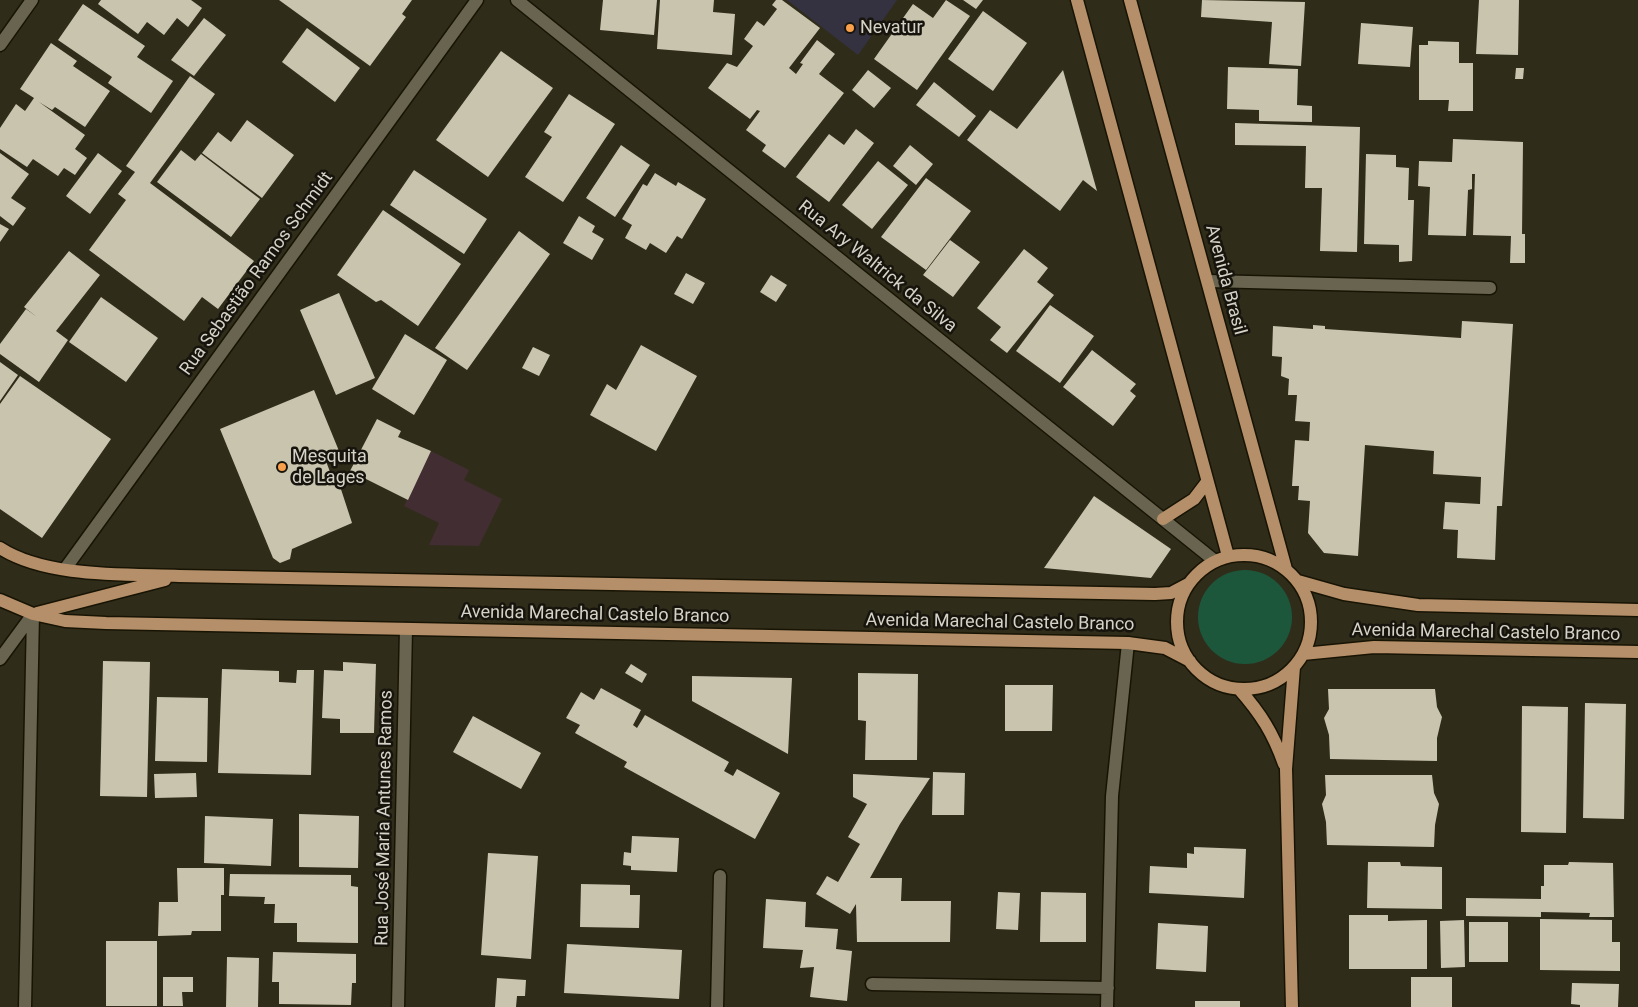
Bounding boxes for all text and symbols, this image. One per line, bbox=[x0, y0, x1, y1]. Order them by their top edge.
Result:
place label: Nevatur bbox=[860, 17, 923, 39]
marker: Nevatur bbox=[844, 22, 856, 34]
street label: Rua Sebastião Ramos Schmidt bbox=[176, 168, 338, 380]
street label: Rua Ary Waltrick da Silva bbox=[793, 196, 961, 338]
street label: Avenida Brasil bbox=[1200, 223, 1250, 337]
place label: Mesquita de Lages bbox=[292, 446, 367, 488]
marker: Mesquita de Lages bbox=[276, 461, 288, 473]
street label: Avenida Marechal Castelo Branco bbox=[460, 602, 730, 628]
street label: Avenida Marechal Castelo Branco bbox=[865, 610, 1135, 636]
street label: Avenida Marechal Castelo Branco bbox=[1351, 620, 1621, 646]
street label: Rua José Maria Antunes Ramos bbox=[372, 690, 398, 946]

